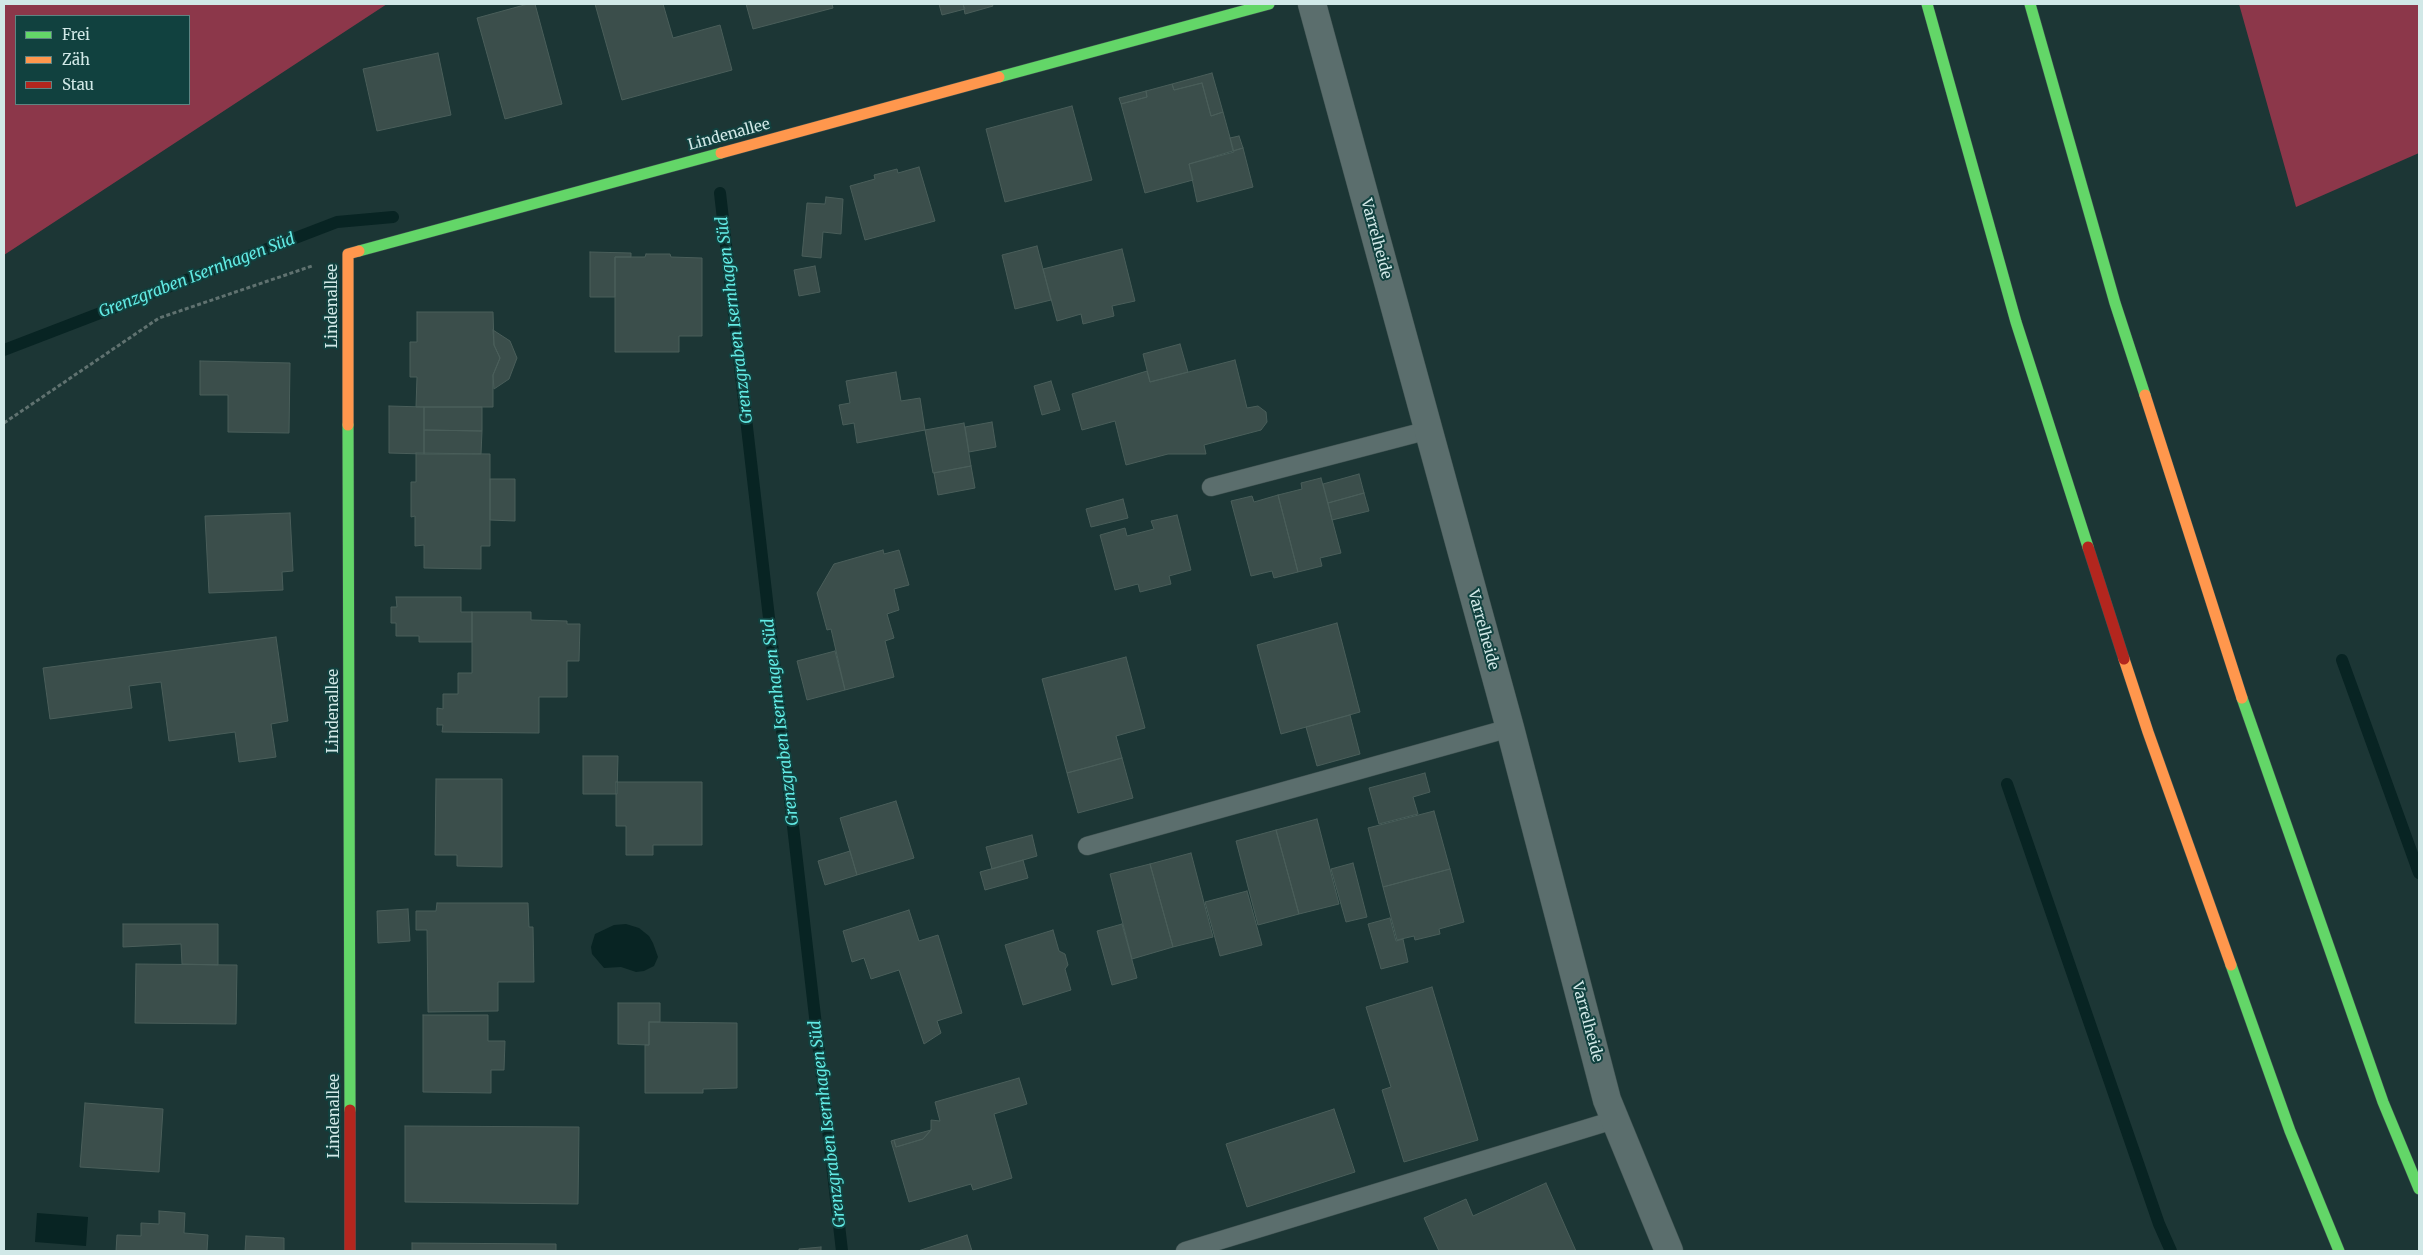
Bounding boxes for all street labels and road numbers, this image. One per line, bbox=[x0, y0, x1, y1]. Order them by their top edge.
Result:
street label: Lindenallee bbox=[686, 115, 772, 155]
street label: Varrelheide bbox=[1357, 197, 1395, 281]
street label: Lindenallee bbox=[324, 264, 342, 348]
street label: Varrelheide bbox=[1464, 588, 1502, 672]
street label: Lindenallee bbox=[325, 669, 343, 753]
street label: Varrelheide bbox=[1568, 980, 1606, 1064]
street label: Lindenallee bbox=[326, 1074, 344, 1158]

